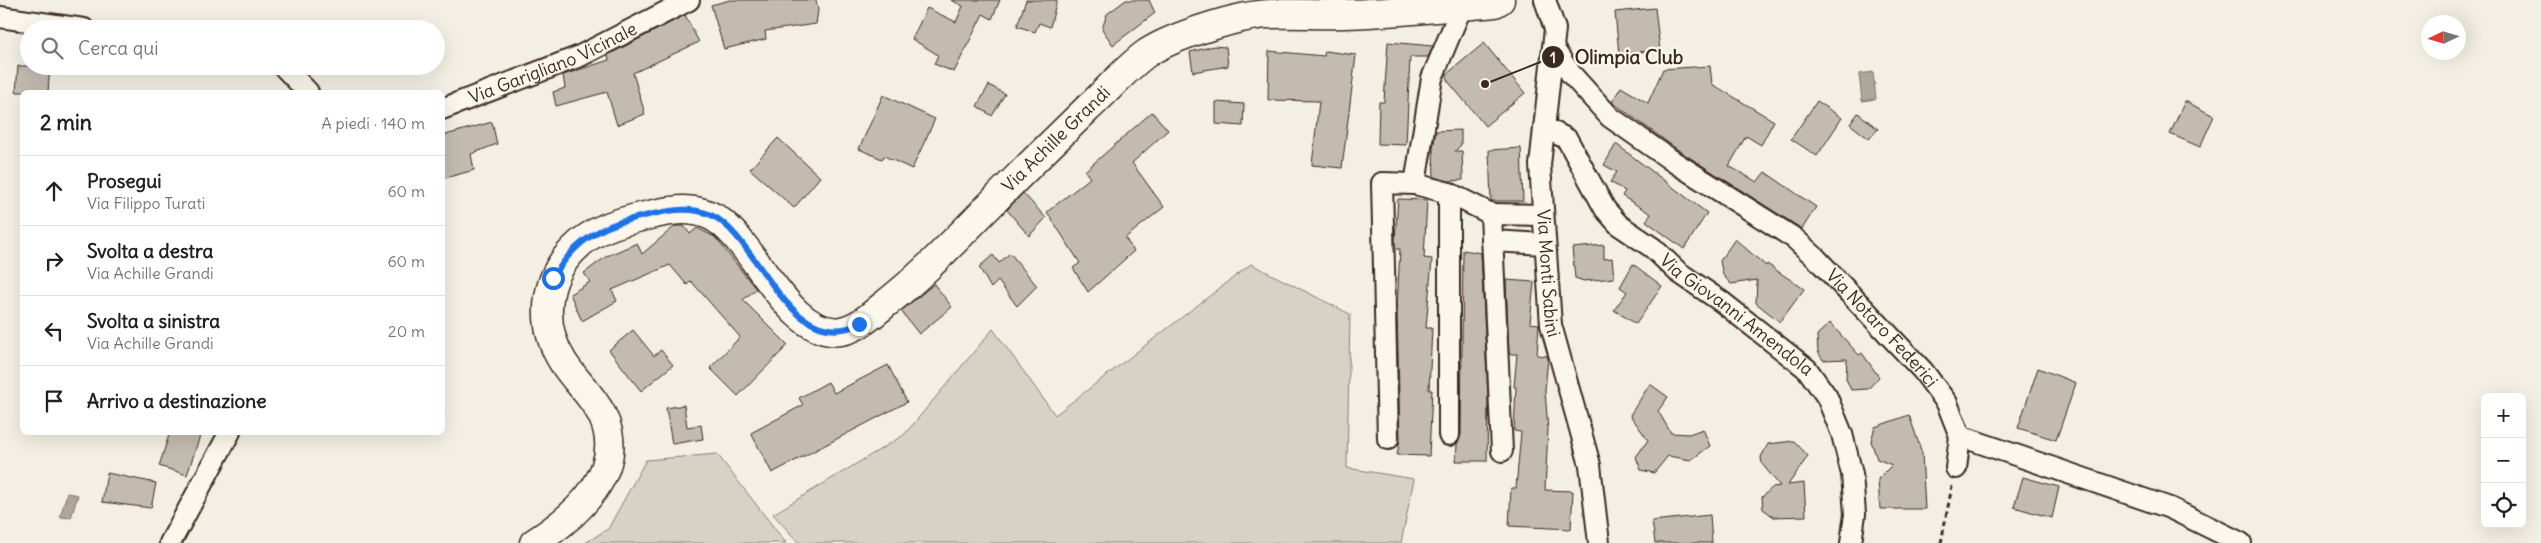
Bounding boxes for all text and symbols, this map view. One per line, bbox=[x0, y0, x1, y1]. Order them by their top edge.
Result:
north arrow bbox=[2421, 15, 2466, 60]
street label: Via Garigliano Vicinale bbox=[465, 17, 641, 109]
search box bbox=[20, 20, 445, 75]
icon: search bbox=[38, 34, 66, 62]
text: Cerca qui bbox=[78, 36, 159, 60]
callout: Olimpia Club bbox=[1540, 40, 1694, 74]
text: Olimpia Club bbox=[1575, 45, 1683, 69]
text: 1 bbox=[1550, 48, 1556, 67]
street label: Via Achille Grandi bbox=[997, 81, 1115, 197]
text: 2 min bbox=[40, 109, 92, 136]
text: A piedi · 140 m bbox=[321, 113, 425, 133]
text: Prosegui bbox=[87, 169, 162, 193]
icon: ahead bbox=[40, 177, 68, 205]
text: 60 m bbox=[387, 181, 425, 201]
text: Via Filippo Turati bbox=[87, 193, 205, 213]
street label: Via Monti Sabini bbox=[1532, 209, 1566, 340]
text: Svolta a destra bbox=[87, 239, 213, 263]
icon: right bbox=[40, 247, 68, 275]
street label: Via Giovanni Amendola bbox=[1655, 249, 1818, 381]
text: 60 m bbox=[387, 251, 425, 271]
text: Via Achille Grandi bbox=[87, 263, 214, 283]
street label: Via Notaro Federici bbox=[1821, 264, 1943, 392]
route start bbox=[542, 267, 565, 290]
text: Svolta a sinistra bbox=[87, 309, 220, 333]
route end bbox=[848, 313, 871, 336]
icon: left bbox=[40, 317, 68, 345]
text: 20 m bbox=[388, 321, 425, 341]
text: Via Achille Grandi bbox=[87, 333, 214, 353]
icon: arrive bbox=[40, 387, 68, 415]
text: Arrivo a destinazione bbox=[87, 389, 266, 413]
map controls bbox=[2481, 393, 2526, 528]
button: + bbox=[2481, 393, 2526, 438]
button: − bbox=[2481, 438, 2526, 483]
button: locate bbox=[2481, 483, 2526, 528]

